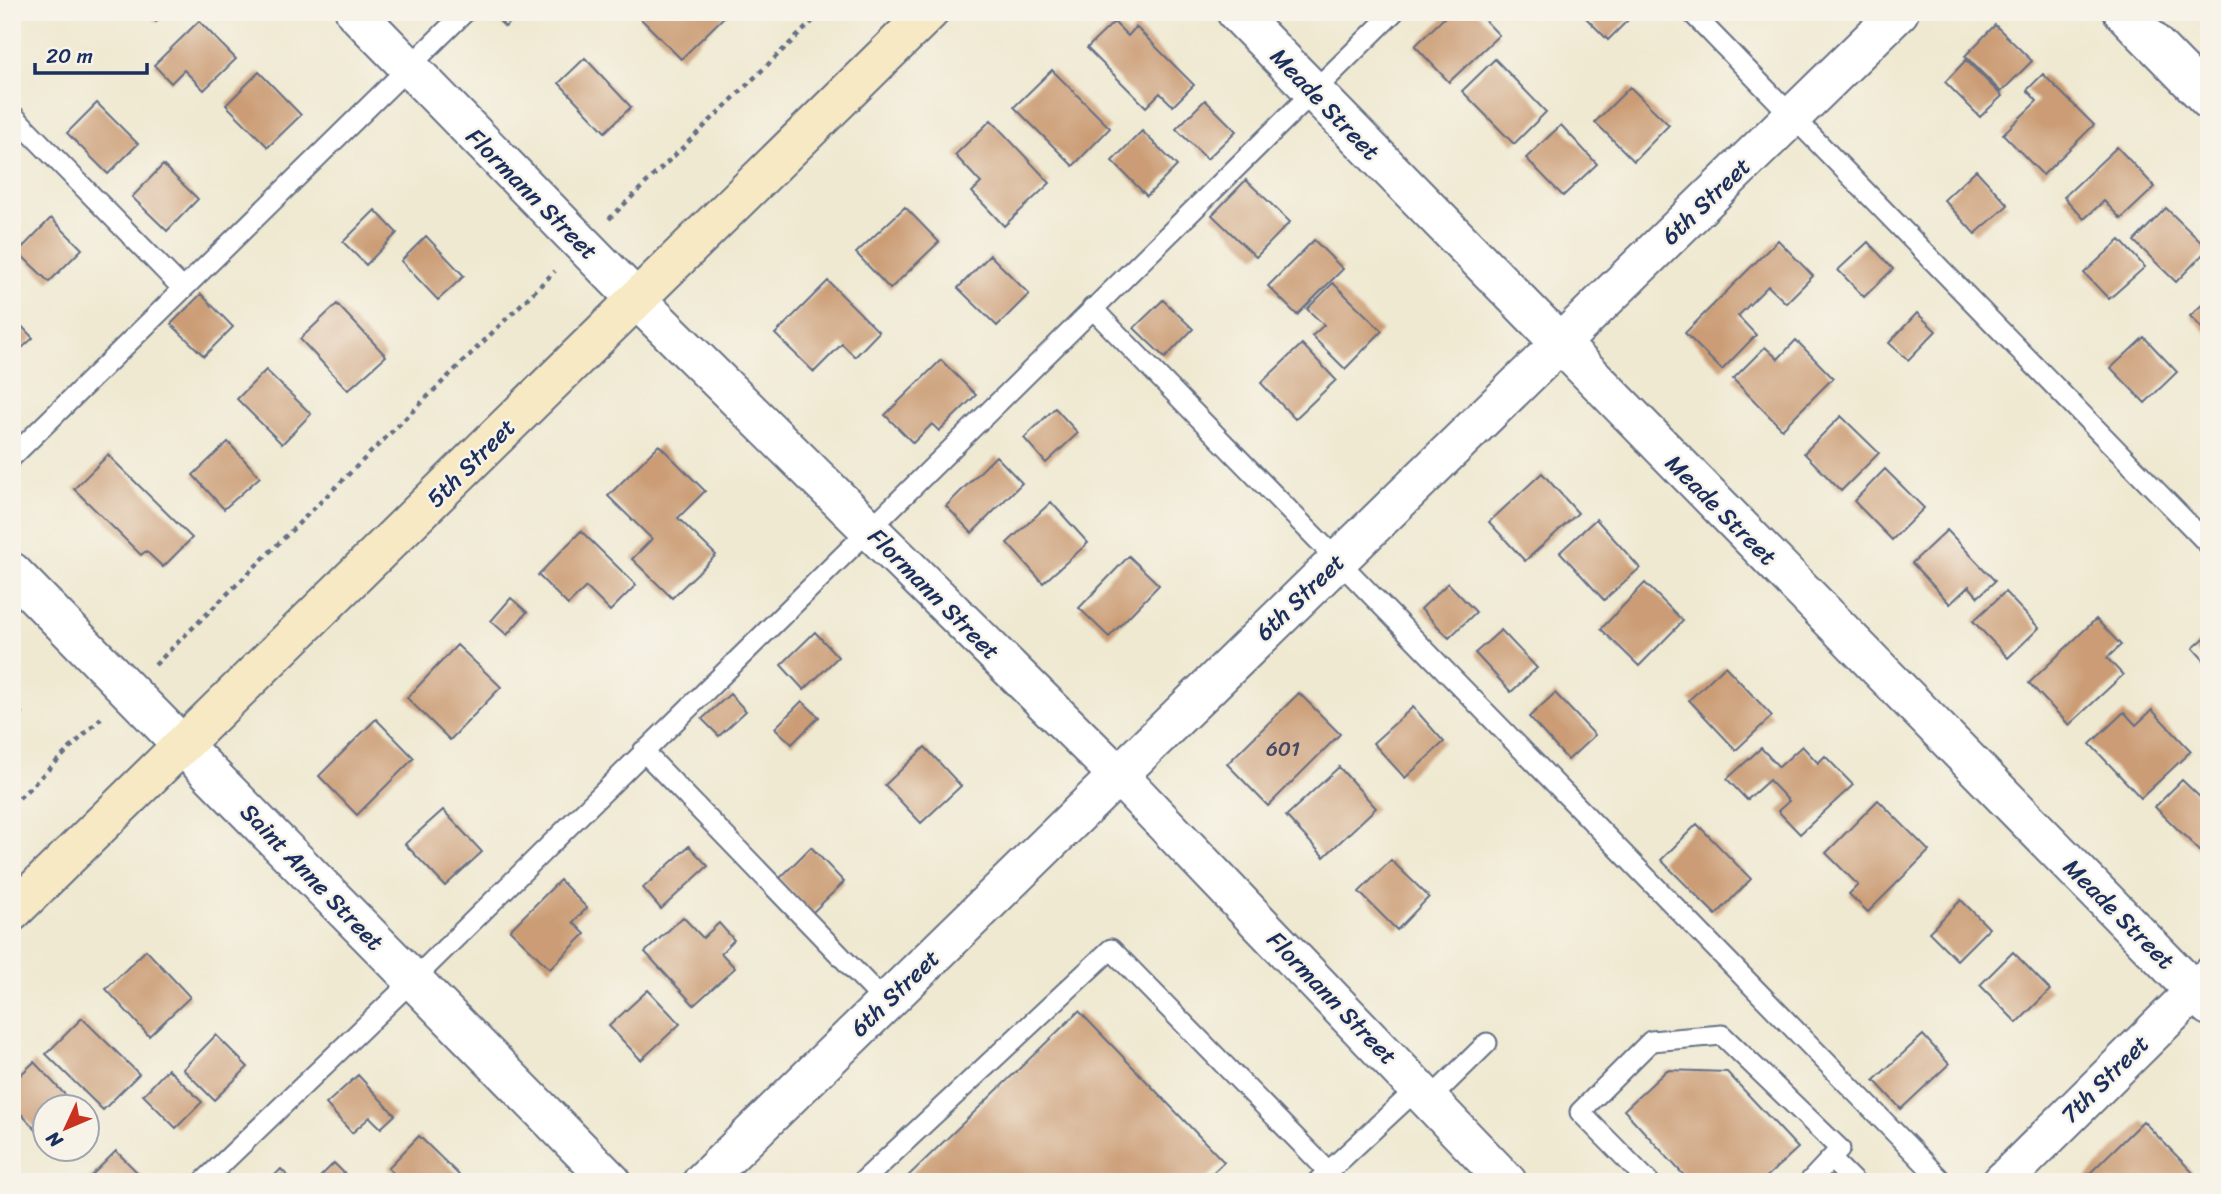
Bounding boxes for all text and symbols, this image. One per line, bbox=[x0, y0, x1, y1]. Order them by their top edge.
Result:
scale bar bbox=[35, 32, 147, 76]
text: 20 m bbox=[46, 37, 93, 75]
street label: Meade Street bbox=[1260, 37, 1390, 171]
street label: Flormann Street bbox=[456, 118, 608, 270]
street label: 6th Street bbox=[1651, 147, 1761, 255]
street label: 5th Street bbox=[416, 408, 526, 518]
street label: Meade Street bbox=[1655, 444, 1787, 576]
street label: Flormann Street bbox=[858, 518, 1010, 670]
street label: 6th Street bbox=[1245, 543, 1355, 651]
house number: 601 bbox=[1266, 730, 1300, 768]
street label: Saint Anne Street bbox=[230, 793, 394, 961]
street label: Meade Street bbox=[2053, 848, 2185, 980]
street label: Flormann Street bbox=[1256, 921, 1408, 1075]
street label: 6th Street bbox=[840, 939, 950, 1047]
street label: 7th Street bbox=[2050, 1024, 2160, 1134]
north arrow bbox=[32, 1092, 102, 1162]
text: N bbox=[37, 1123, 71, 1156]

